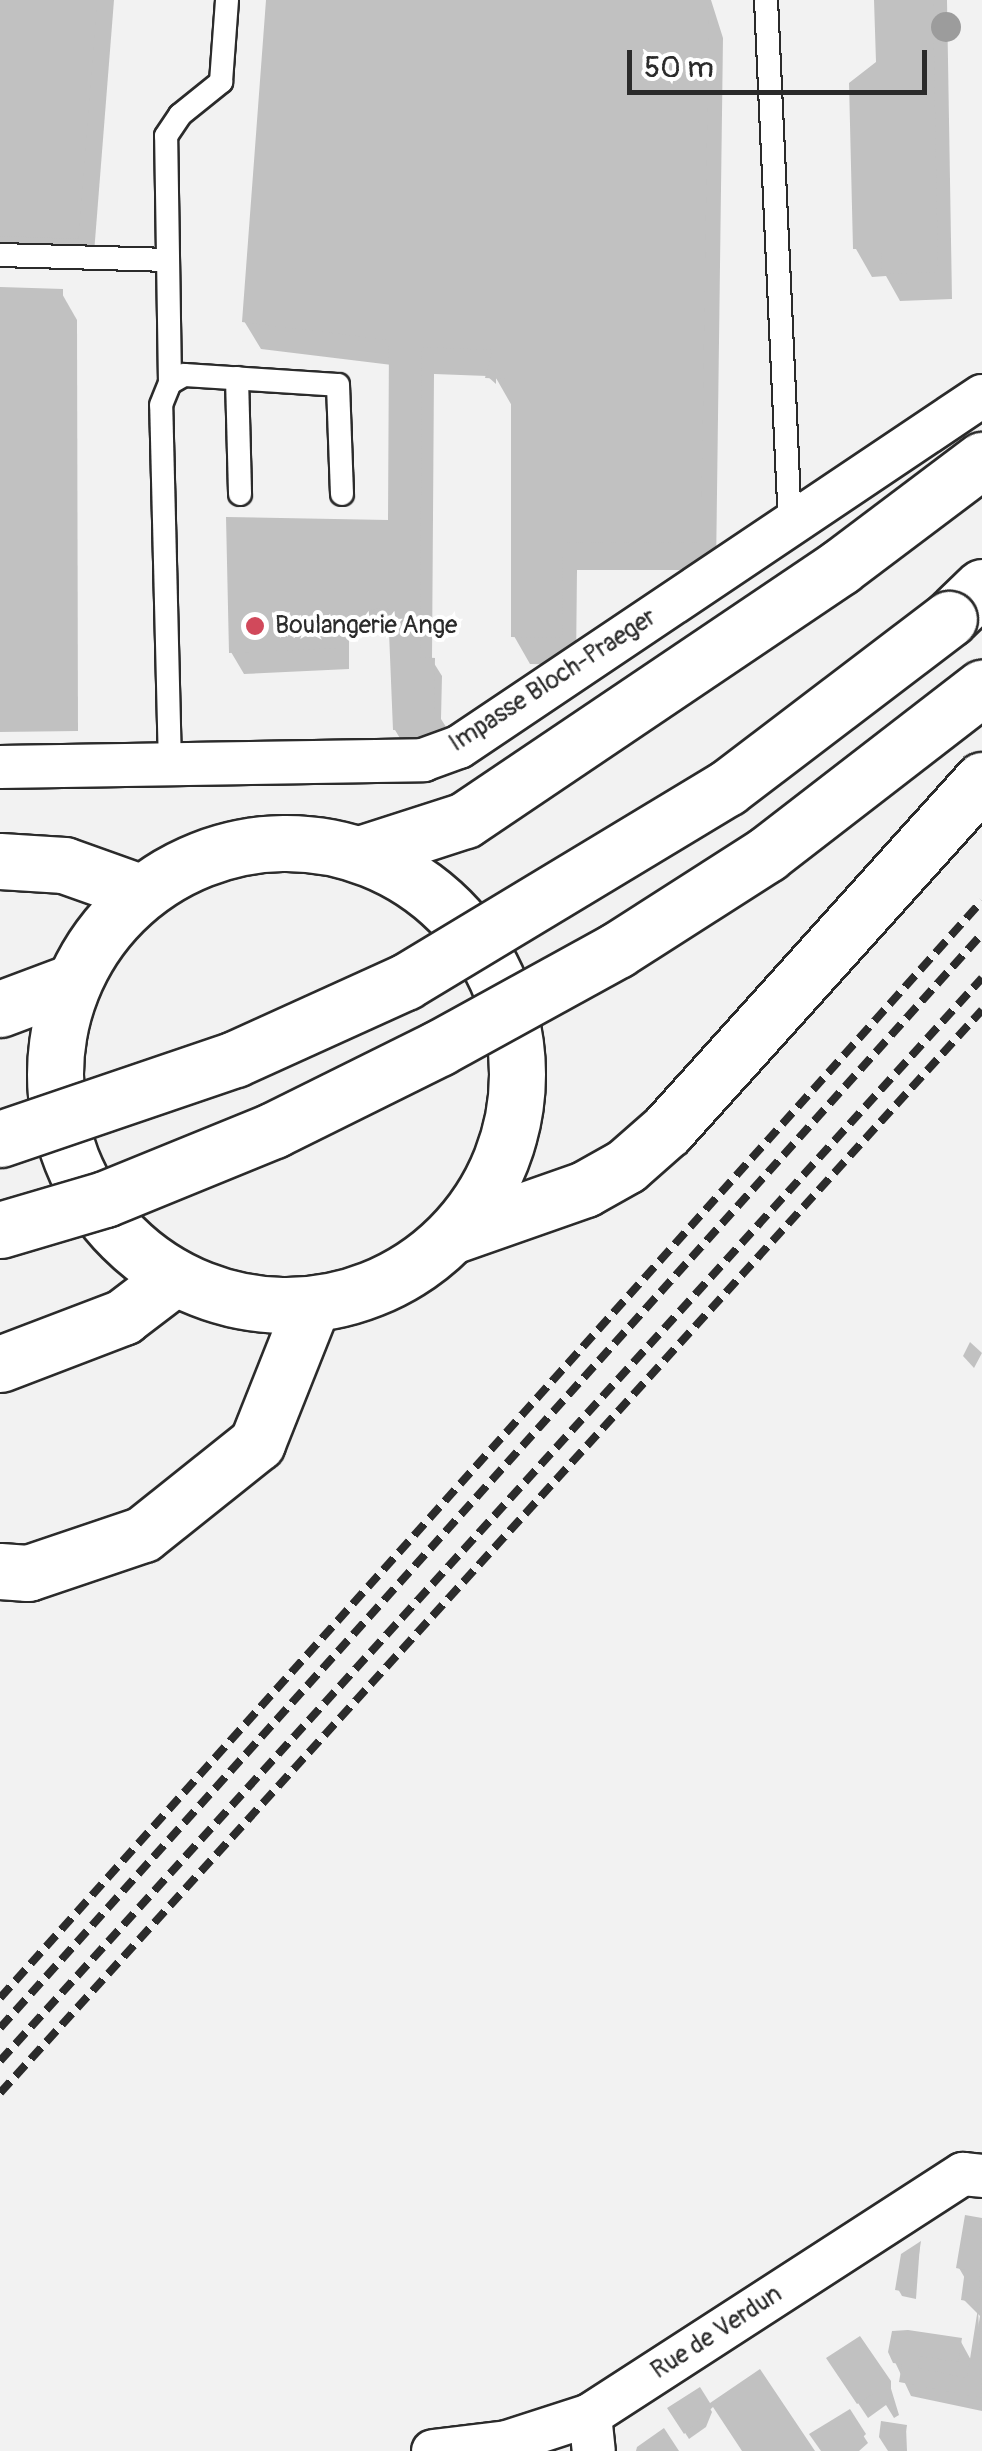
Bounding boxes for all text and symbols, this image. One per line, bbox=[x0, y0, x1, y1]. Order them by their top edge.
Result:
scale bar bbox=[632, 30, 932, 92]
text: 50 m bbox=[644, 49, 714, 86]
street label: Impasse Bloch-Praeger bbox=[444, 603, 662, 759]
place label: Boulangerie Ange bbox=[275, 611, 457, 641]
marker: Boulangerie Ange bbox=[244, 615, 266, 637]
street label: Rue de Verdun bbox=[646, 2280, 788, 2386]

